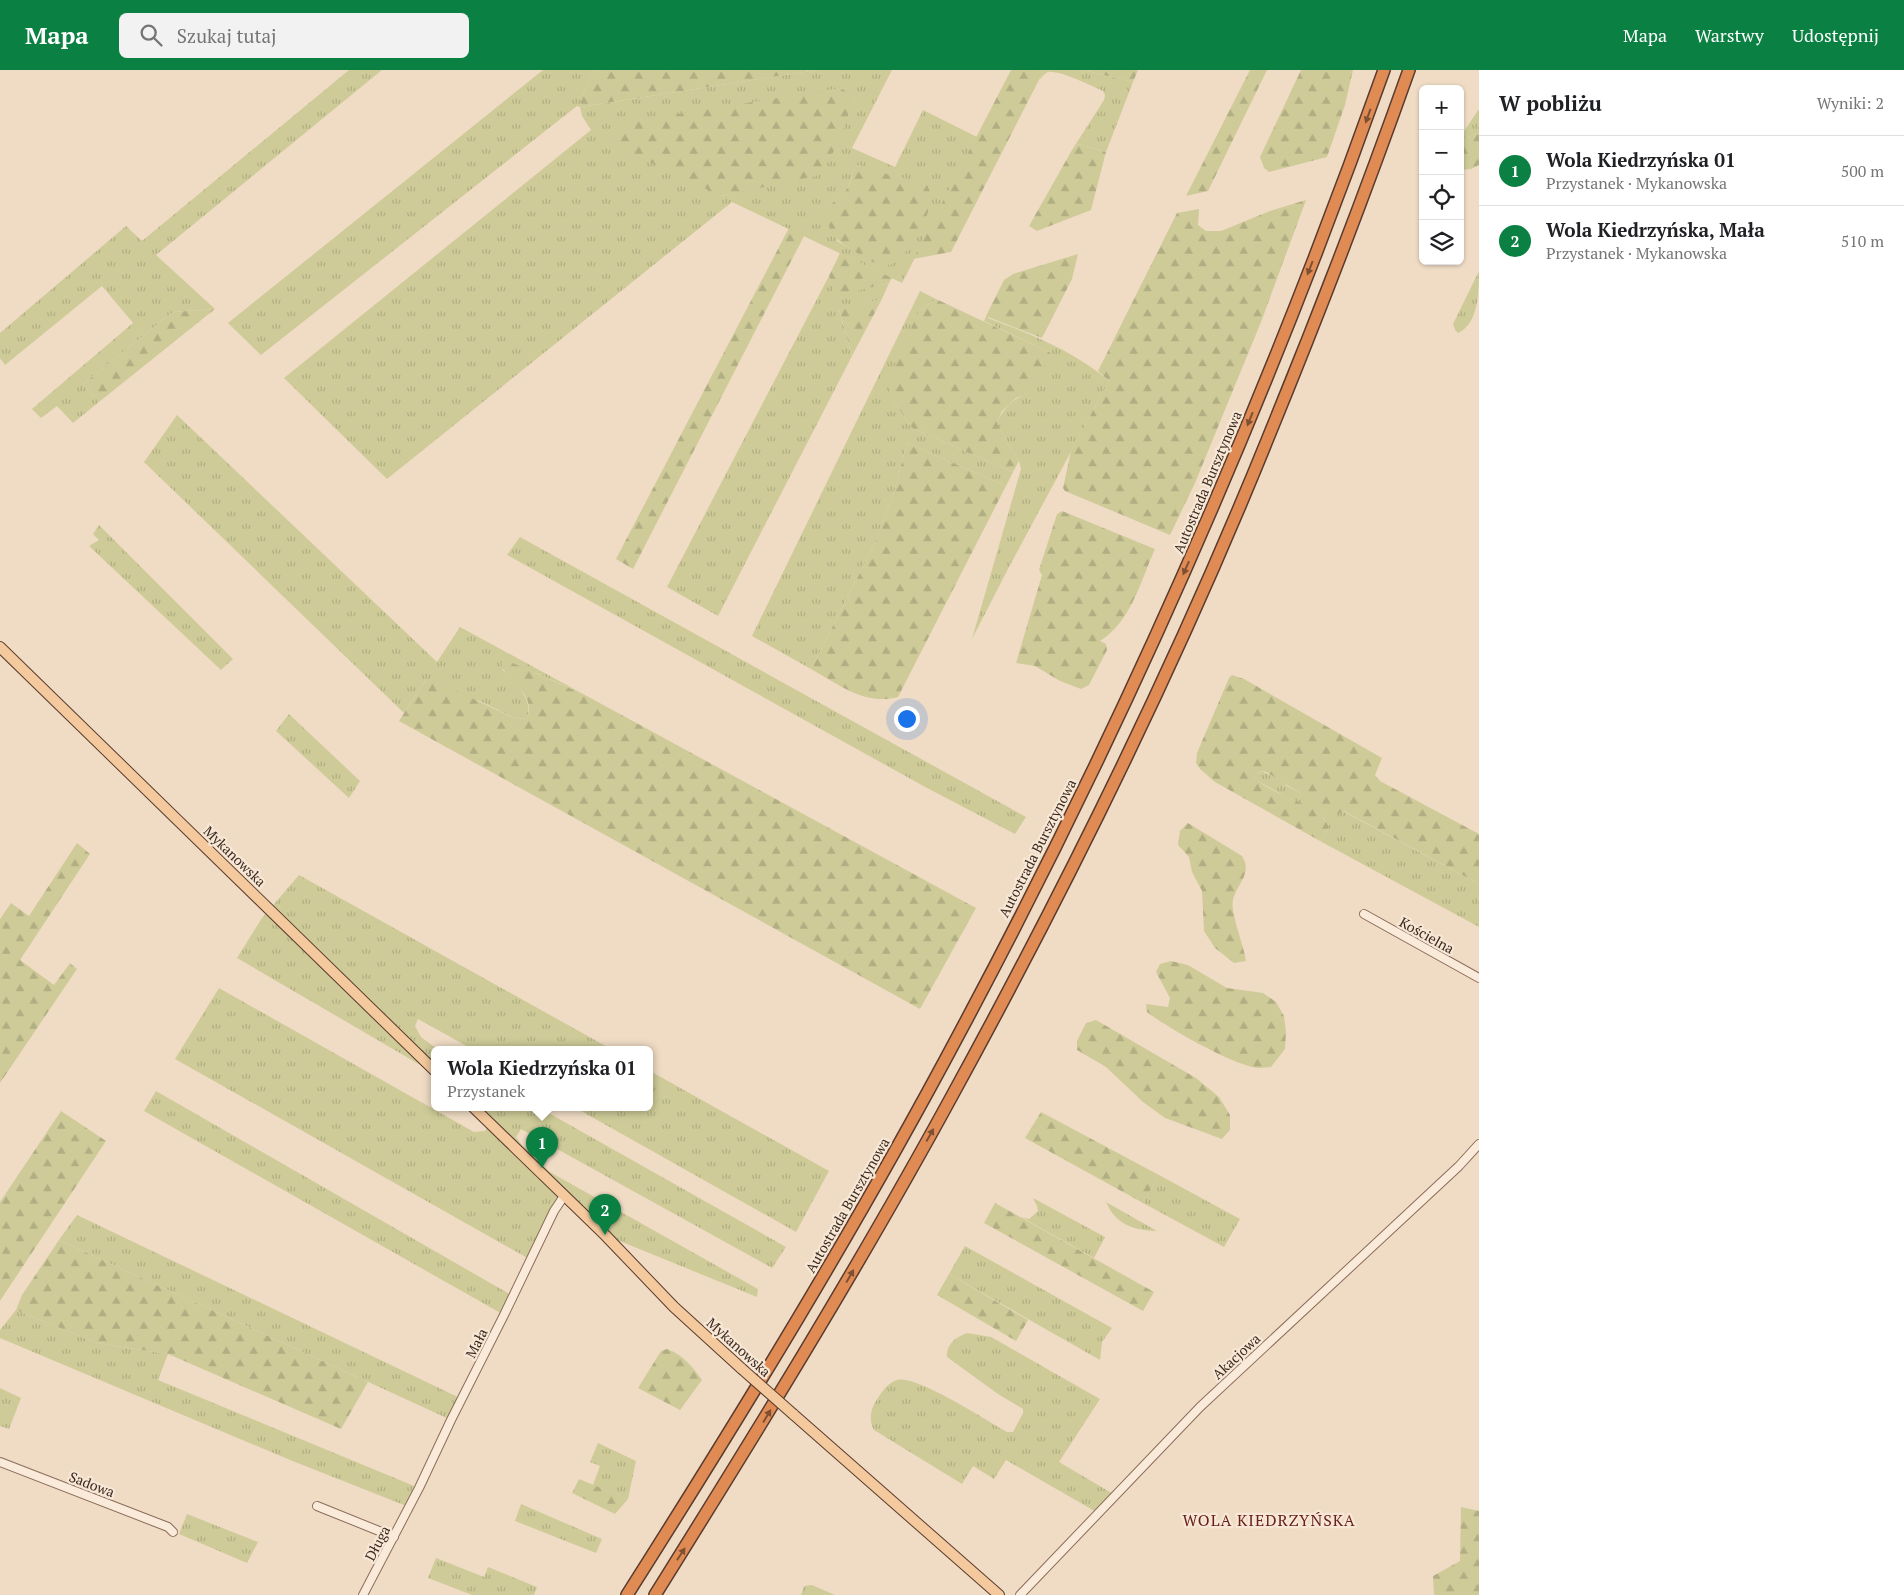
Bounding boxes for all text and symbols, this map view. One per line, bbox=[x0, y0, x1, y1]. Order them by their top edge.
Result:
search box bbox=[119, 13, 469, 58]
text: Mapa bbox=[25, 19, 89, 51]
icon: search bbox=[137, 21, 165, 49]
text: Szukaj tutaj bbox=[177, 23, 277, 48]
text: Mapa bbox=[1623, 23, 1667, 47]
text: Warstwy bbox=[1695, 23, 1764, 47]
text: Udostępnij bbox=[1792, 23, 1879, 47]
map controls bbox=[1419, 85, 1464, 265]
button: + bbox=[1419, 85, 1464, 130]
text: W pobliżu bbox=[1499, 89, 1602, 117]
text: Wyniki: 2 bbox=[1817, 92, 1884, 114]
one-way arrow bbox=[1364, 109, 1372, 124]
button: − bbox=[1419, 130, 1464, 175]
text: Wola Kiedrzyńska 01 bbox=[1546, 147, 1736, 172]
text: 1 bbox=[1510, 160, 1520, 182]
text: 500 m bbox=[1841, 160, 1884, 182]
text: Przystanek · Mykanowska bbox=[1546, 172, 1727, 194]
button: locate bbox=[1419, 175, 1464, 220]
text: Wola Kiedrzyńska, Mała bbox=[1546, 217, 1765, 242]
button: layers bbox=[1419, 220, 1464, 265]
text: 2 bbox=[1510, 230, 1520, 252]
text: 510 m bbox=[1841, 230, 1884, 252]
text: Przystanek · Mykanowska bbox=[1546, 242, 1727, 264]
one-way arrow bbox=[1306, 261, 1314, 275]
street label: Autostrada Bursztynowa bbox=[1168, 408, 1246, 556]
one-way arrow bbox=[1246, 412, 1254, 427]
one-way arrow bbox=[1182, 561, 1190, 575]
your location bbox=[894, 706, 920, 732]
street label: Autostrada Bursztynowa bbox=[994, 776, 1080, 920]
street label: Mykanowska bbox=[200, 821, 270, 891]
street label: Kościelna bbox=[1396, 912, 1458, 958]
popup bbox=[431, 1046, 653, 1111]
text: Wola Kiedrzyńska 01 bbox=[447, 1055, 637, 1080]
text: Przystanek bbox=[447, 1080, 525, 1102]
pin: 1 bbox=[526, 1127, 558, 1168]
one-way arrow bbox=[926, 1129, 935, 1142]
street label: Autostrada Bursztynowa bbox=[801, 1134, 893, 1276]
pin: 2 bbox=[589, 1194, 621, 1235]
one-way arrow bbox=[846, 1270, 855, 1283]
street label: Mykanowska bbox=[703, 1313, 775, 1381]
street label: Mała bbox=[461, 1325, 491, 1361]
street label: Akacjowa bbox=[1208, 1329, 1264, 1383]
one-way arrow bbox=[762, 1409, 771, 1422]
street label: Sadowa bbox=[67, 1467, 117, 1501]
district label: WOLA KIEDRZYŃSKA bbox=[1182, 1509, 1356, 1531]
street label: Długa bbox=[360, 1522, 394, 1564]
one-way arrow bbox=[676, 1547, 686, 1560]

